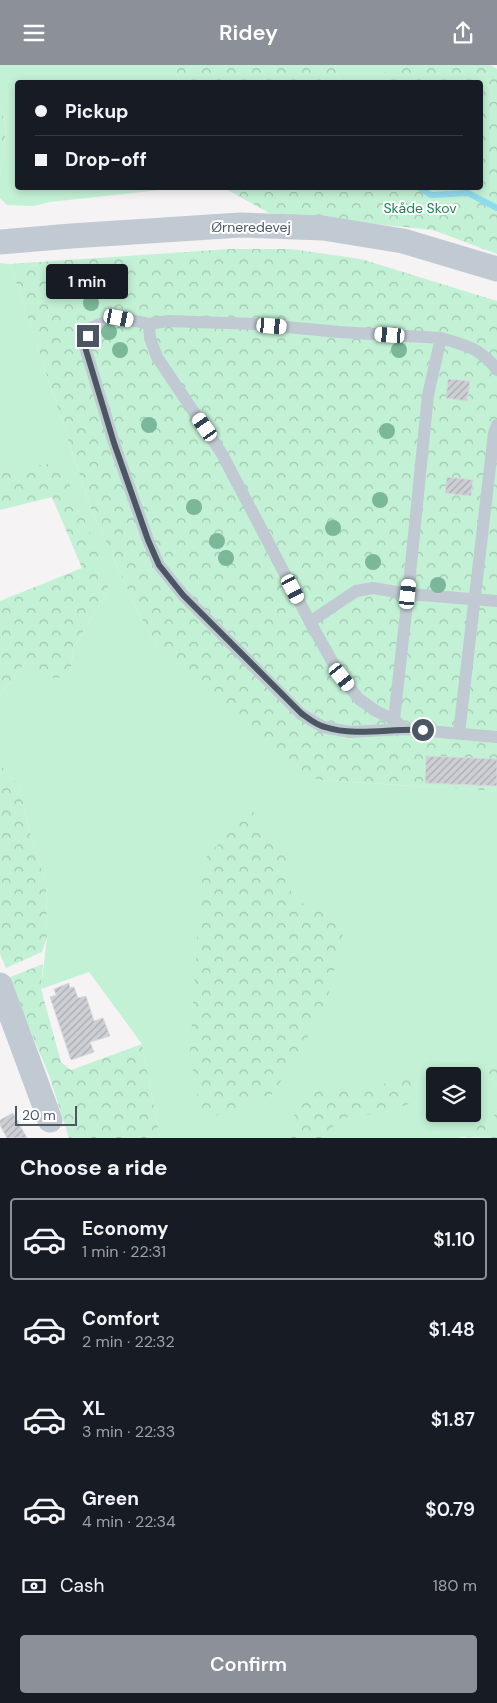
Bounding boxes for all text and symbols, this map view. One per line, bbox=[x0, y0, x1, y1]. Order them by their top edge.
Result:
text: Ridey bbox=[219, 18, 278, 47]
icon: menu bbox=[20, 19, 48, 47]
icon: share bbox=[449, 19, 477, 47]
text: Pickup bbox=[65, 99, 129, 124]
text: Drop-off bbox=[65, 147, 147, 172]
park label: Skåde Skov bbox=[383, 199, 457, 217]
street label: Ørneredevej bbox=[211, 218, 291, 236]
callout: 1 min bbox=[47, 263, 129, 299]
text: 1 min bbox=[68, 271, 106, 292]
car bbox=[102, 308, 135, 328]
car bbox=[256, 317, 287, 335]
route end bbox=[77, 325, 99, 347]
car bbox=[374, 326, 405, 344]
car bbox=[190, 410, 219, 444]
car bbox=[279, 572, 306, 606]
car bbox=[398, 578, 417, 610]
car bbox=[326, 661, 357, 693]
route start bbox=[412, 719, 434, 741]
map controls bbox=[426, 1067, 481, 1122]
button: layers bbox=[426, 1067, 481, 1122]
scale bar bbox=[15, 1103, 78, 1126]
text: 20 m bbox=[22, 1106, 56, 1124]
text: Choose a ride bbox=[20, 1153, 168, 1182]
text: Economy bbox=[82, 1216, 169, 1241]
icon: car bbox=[22, 1217, 67, 1262]
text: $1.10 bbox=[433, 1227, 475, 1252]
text: 1 min · 22:31 bbox=[82, 1241, 166, 1262]
text: Comfort bbox=[82, 1306, 160, 1331]
icon: car bbox=[22, 1307, 67, 1352]
text: $1.48 bbox=[429, 1317, 475, 1342]
text: 2 min · 22:32 bbox=[82, 1331, 175, 1352]
text: XL bbox=[82, 1396, 105, 1421]
icon: car bbox=[22, 1397, 67, 1442]
text: $1.87 bbox=[431, 1407, 475, 1432]
text: 3 min · 22:33 bbox=[82, 1421, 175, 1442]
text: Green bbox=[82, 1486, 139, 1511]
icon: car bbox=[22, 1487, 67, 1532]
text: $0.79 bbox=[425, 1497, 475, 1522]
text: 4 min · 22:34 bbox=[82, 1511, 176, 1532]
icon: cash bbox=[20, 1572, 48, 1600]
text: Cash bbox=[60, 1573, 104, 1598]
text: 180 m bbox=[433, 1575, 477, 1596]
button: Confirm bbox=[20, 1635, 477, 1693]

